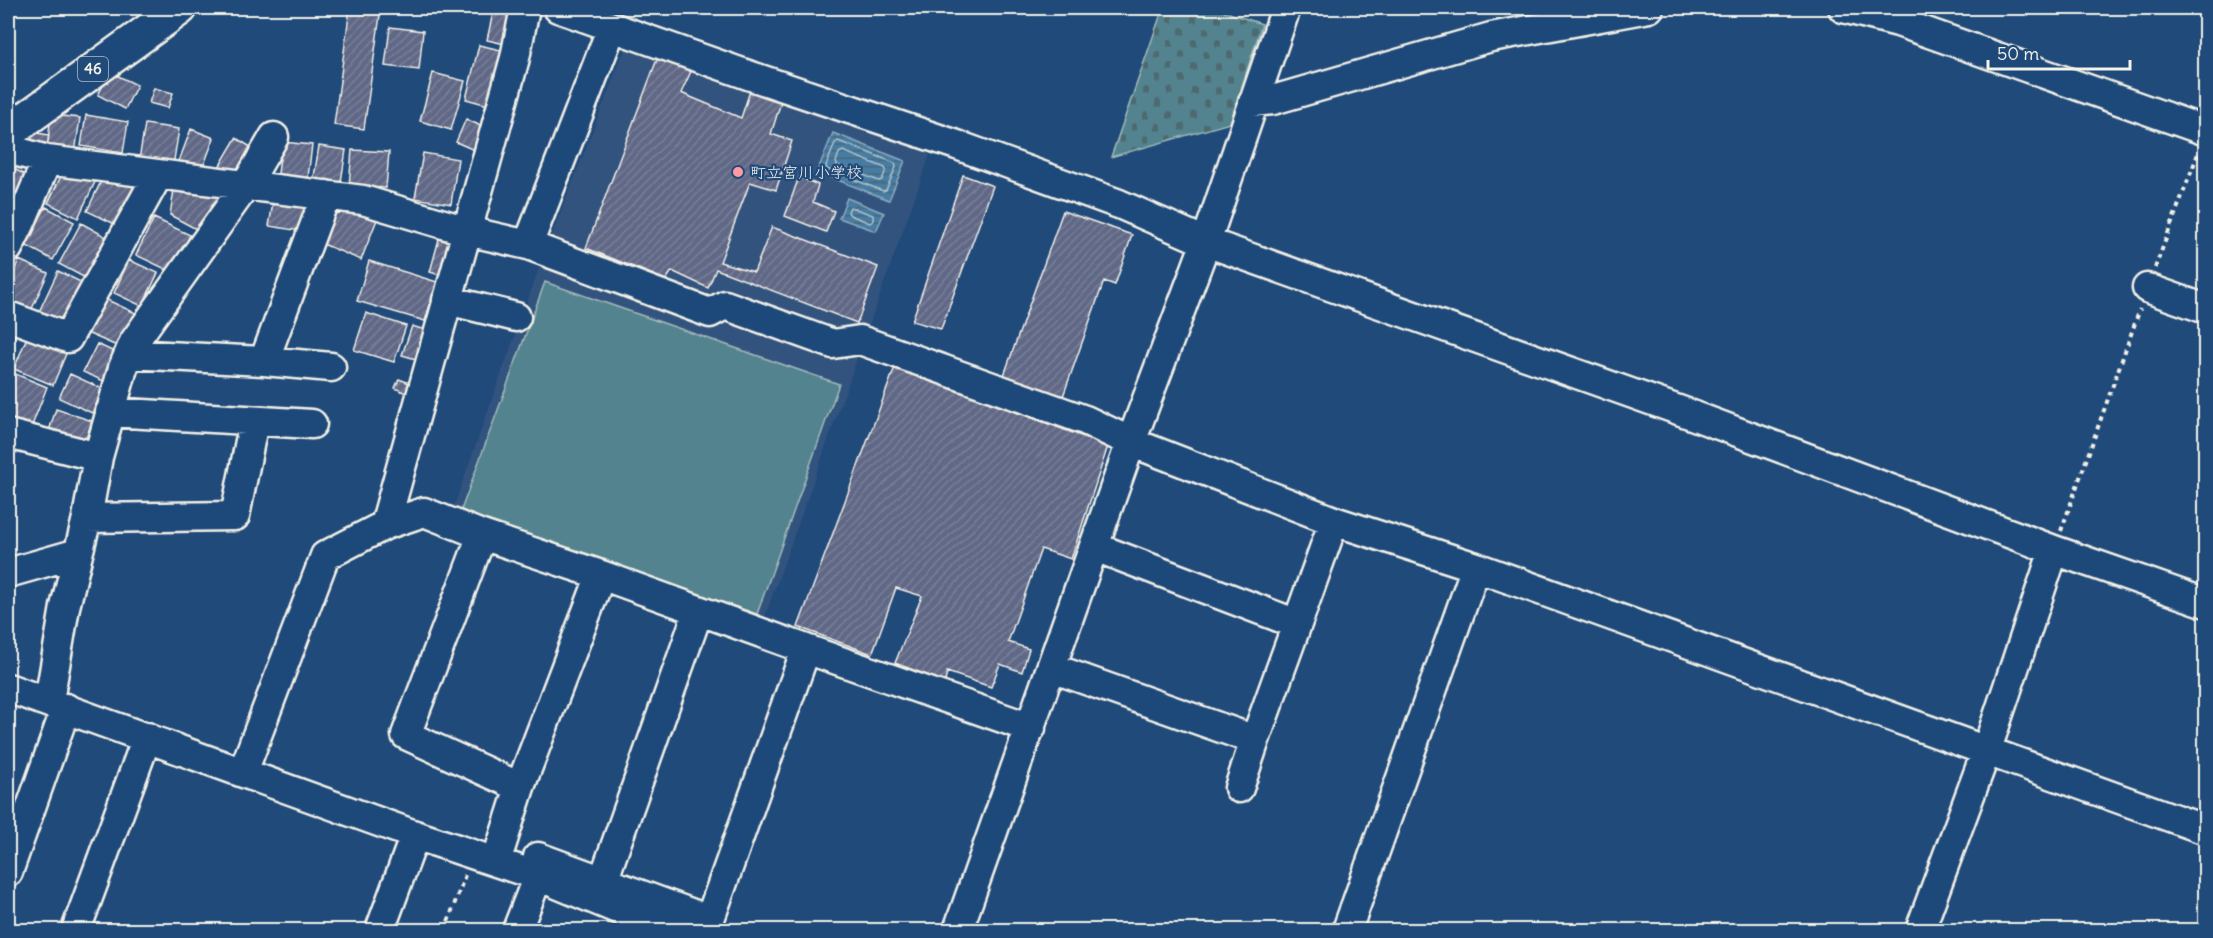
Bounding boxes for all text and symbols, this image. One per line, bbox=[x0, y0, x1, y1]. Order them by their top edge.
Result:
scale bar bbox=[1988, 33, 2130, 71]
text: 50 m bbox=[1997, 42, 2039, 65]
road number: 46 bbox=[78, 57, 108, 81]
place label: 町立宮川小学校 bbox=[750, 162, 862, 182]
marker: 町立宮川小学校 bbox=[731, 165, 745, 179]

